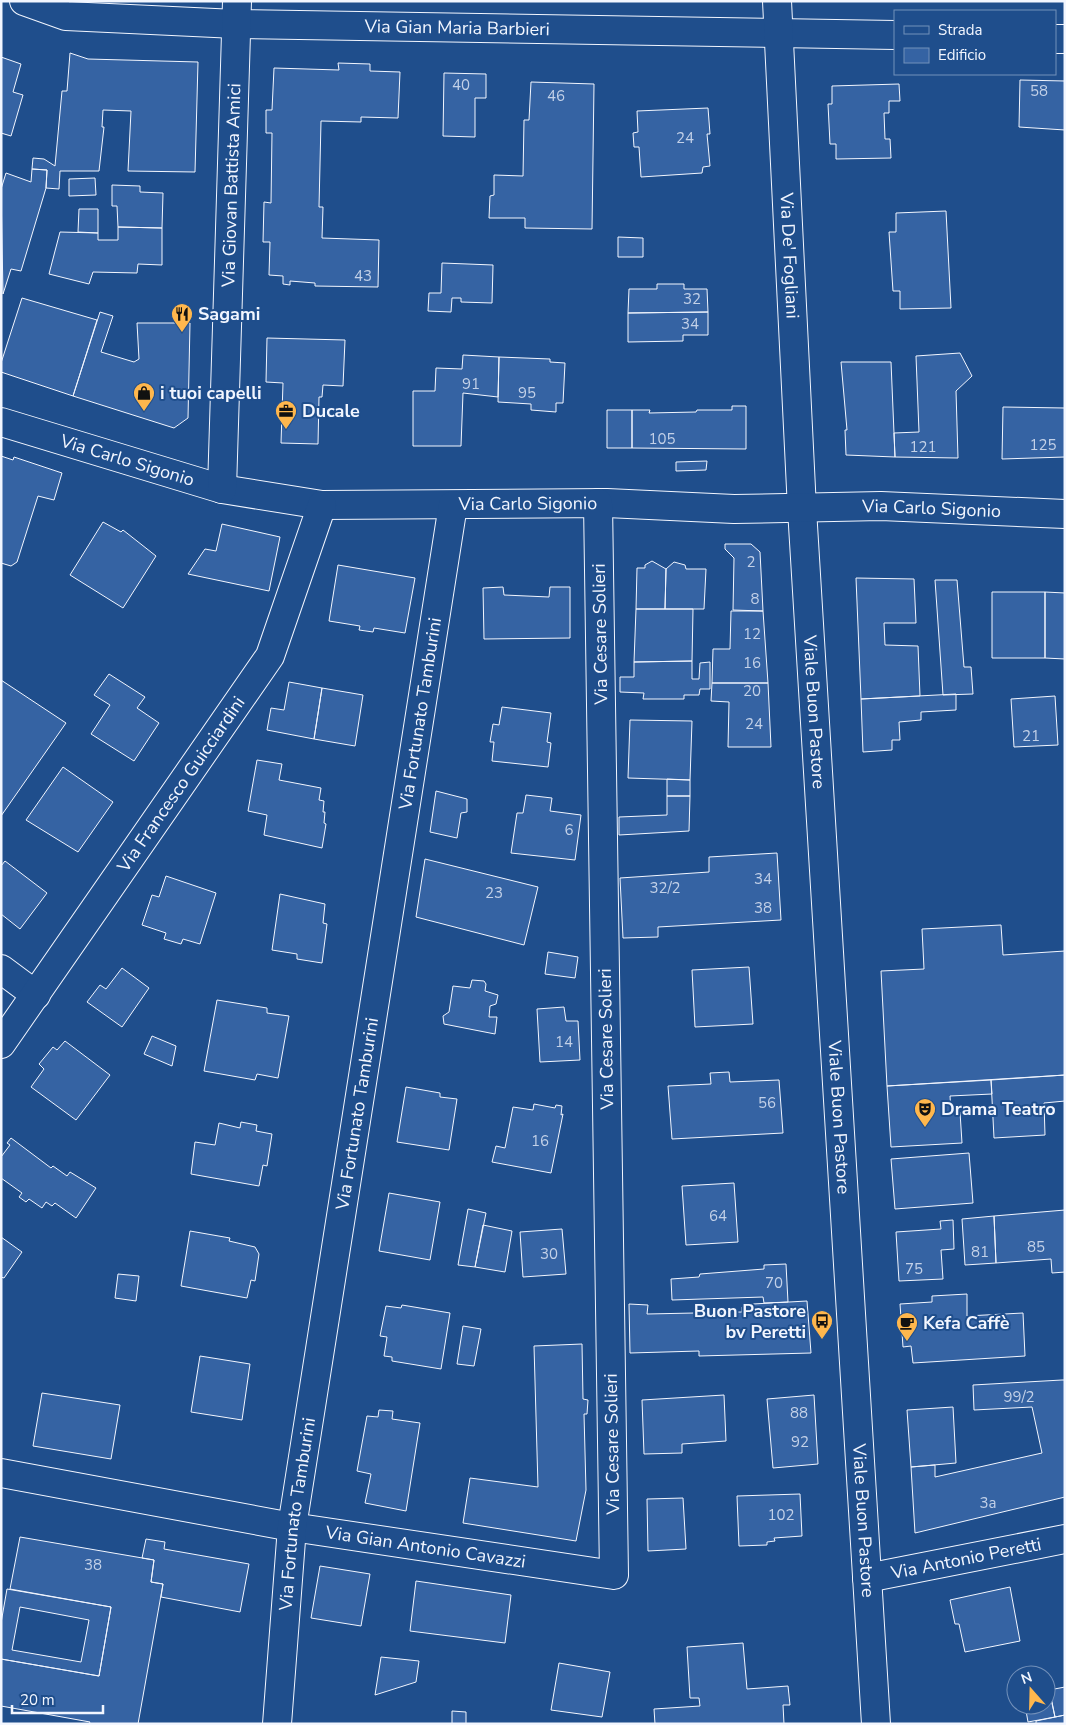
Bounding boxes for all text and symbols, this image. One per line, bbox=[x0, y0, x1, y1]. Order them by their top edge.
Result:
legend bbox=[894, 10, 1056, 75]
street label: Via Gian Maria Barbieri bbox=[363, 14, 550, 41]
text: Strada bbox=[938, 20, 982, 40]
text: Edificio bbox=[938, 45, 986, 65]
house number: 40 bbox=[452, 75, 470, 95]
house number: 58 bbox=[1030, 81, 1048, 101]
street label: Via Giovan Battista Amici bbox=[216, 83, 246, 289]
house number: 46 bbox=[547, 86, 565, 106]
house number: 24 bbox=[676, 128, 694, 148]
street label: Via De' Fogliani bbox=[774, 191, 805, 319]
house number: 43 bbox=[354, 266, 372, 286]
house number: 32 bbox=[683, 289, 701, 309]
restaurant icon: Sagami bbox=[170, 302, 194, 333]
place label: Sagami bbox=[198, 302, 260, 326]
house number: 34 bbox=[681, 314, 699, 334]
house number: 91 bbox=[462, 374, 480, 394]
shop icon: i tuoi capelli bbox=[132, 381, 156, 412]
place label: i tuoi capelli bbox=[160, 381, 262, 405]
house number: 95 bbox=[518, 383, 536, 403]
office icon: Ducale bbox=[274, 399, 298, 430]
place label: Ducale bbox=[302, 399, 360, 423]
street label: Via Carlo Sigonio bbox=[56, 428, 197, 492]
house number: 105 bbox=[648, 429, 676, 449]
house number: 125 bbox=[1029, 435, 1057, 455]
house number: 121 bbox=[909, 437, 937, 457]
street label: Via Carlo Sigonio bbox=[457, 491, 597, 516]
street label: Via Carlo Sigonio bbox=[861, 494, 1001, 523]
house number: 2 bbox=[746, 552, 756, 572]
street label: Via Cesare Solieri bbox=[587, 563, 613, 706]
house number: 8 bbox=[750, 589, 760, 609]
street label: Via Fortunato Tamburini bbox=[393, 616, 447, 812]
house number: 12 bbox=[743, 624, 761, 644]
street label: Viale Buon Pastore bbox=[798, 633, 831, 790]
house number: 16 bbox=[743, 653, 761, 673]
house number: 20 bbox=[743, 681, 761, 701]
street label: Via Francesco Guicciardini bbox=[111, 692, 250, 878]
house number: 24 bbox=[745, 714, 763, 734]
house number: 21 bbox=[1022, 726, 1040, 746]
house number: 6 bbox=[564, 820, 574, 840]
house number: 34 bbox=[754, 869, 772, 889]
house number: 32/2 bbox=[649, 878, 681, 898]
house number: 23 bbox=[485, 883, 503, 903]
house number: 38 bbox=[754, 898, 772, 918]
street label: Via Cesare Solieri bbox=[593, 968, 619, 1111]
street label: Via Fortunato Tamburini bbox=[330, 1016, 384, 1213]
house number: 14 bbox=[555, 1032, 573, 1052]
street label: Viale Buon Pastore bbox=[822, 1039, 856, 1195]
house number: 56 bbox=[758, 1093, 776, 1113]
theatre icon: Drama Teatro bbox=[913, 1097, 937, 1128]
place label: Drama Teatro bbox=[941, 1097, 1056, 1121]
house number: 16 bbox=[531, 1131, 549, 1151]
house number: 64 bbox=[709, 1206, 727, 1226]
house number: 85 bbox=[1027, 1237, 1045, 1257]
house number: 81 bbox=[971, 1242, 989, 1262]
house number: 30 bbox=[540, 1244, 558, 1264]
house number: 75 bbox=[905, 1259, 923, 1279]
house number: 70 bbox=[765, 1273, 783, 1293]
place label: Buon Pastore bv Peretti bbox=[694, 1299, 806, 1344]
bus stop icon: Buon Pastore bv Peretti bbox=[810, 1309, 834, 1340]
cafe icon: Kefa Caffè bbox=[895, 1311, 919, 1342]
place label: Kefa Caffè bbox=[923, 1311, 1010, 1335]
street label: Via Cesare Solieri bbox=[599, 1373, 625, 1516]
house number: 99/2 bbox=[1003, 1387, 1035, 1407]
house number: 88 bbox=[790, 1403, 808, 1423]
street label: Via Fortunato Tamburini bbox=[274, 1416, 321, 1612]
house number: 92 bbox=[791, 1432, 809, 1452]
street label: Viale Buon Pastore bbox=[847, 1442, 880, 1598]
house number: 3a bbox=[980, 1493, 996, 1513]
house number: 102 bbox=[767, 1505, 795, 1525]
street label: Via Gian Antonio Cavazzi bbox=[323, 1520, 527, 1574]
street label: Via Antonio Peretti bbox=[888, 1532, 1043, 1585]
house number: 38 bbox=[84, 1555, 102, 1575]
north arrow bbox=[1006, 1665, 1056, 1715]
text: N bbox=[1019, 1668, 1035, 1689]
scale bar bbox=[12, 1682, 104, 1714]
text: 20 m bbox=[20, 1690, 55, 1710]

